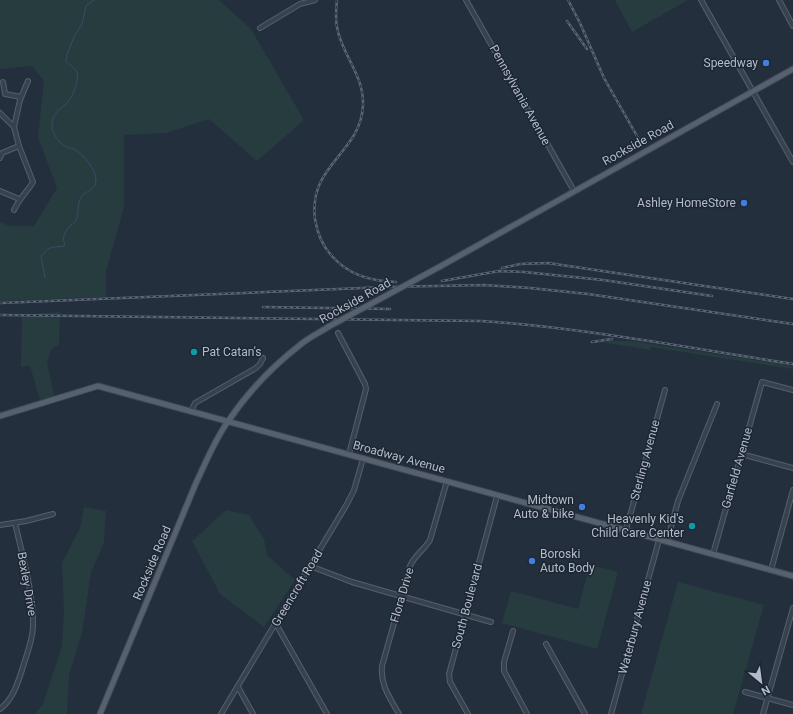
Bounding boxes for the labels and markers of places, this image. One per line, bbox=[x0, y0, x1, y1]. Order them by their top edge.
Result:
place label: Speedway bbox=[704, 56, 758, 70]
marker: Speedway bbox=[761, 58, 771, 68]
place label: Ashley HomeStore bbox=[637, 196, 736, 210]
marker: Ashley HomeStore bbox=[739, 198, 749, 208]
place label: Pat Catan's bbox=[202, 345, 262, 359]
marker: Pat Catan's bbox=[189, 347, 199, 357]
place label: Midtown Auto & bike bbox=[514, 493, 574, 521]
marker: Midtown Auto & bike bbox=[577, 502, 587, 512]
place label: Heavenly Kid's Child Care Center bbox=[591, 512, 684, 540]
marker: Heavenly Kid's Child Care Center bbox=[687, 521, 697, 531]
place label: Boroski Auto Body bbox=[540, 547, 595, 575]
marker: Boroski Auto Body bbox=[527, 556, 537, 566]

